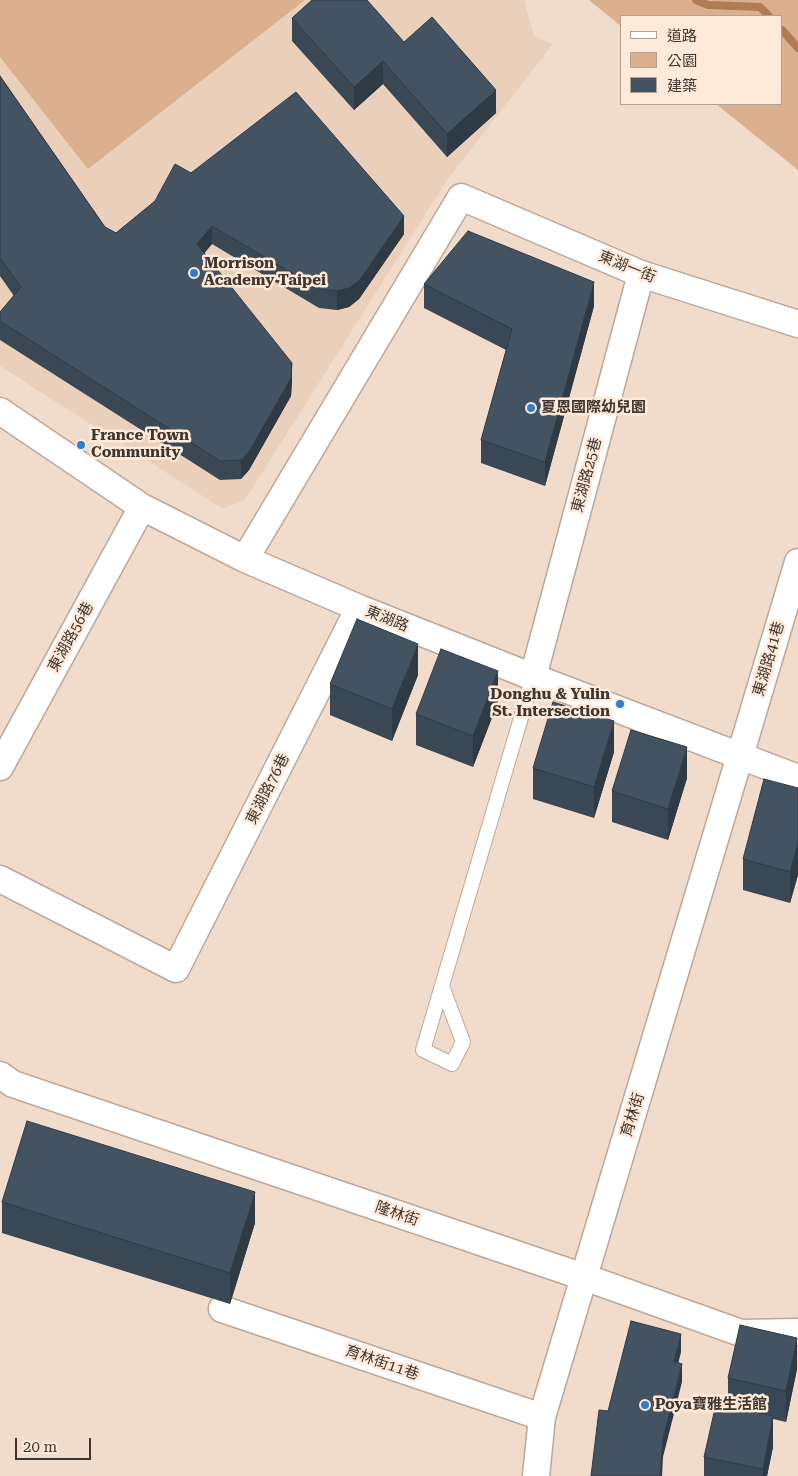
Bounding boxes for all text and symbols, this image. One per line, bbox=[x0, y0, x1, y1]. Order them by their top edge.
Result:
legend bbox=[620, 15, 783, 105]
text: 道路 bbox=[667, 27, 697, 45]
text: 公園 bbox=[667, 52, 697, 70]
text: 建築 bbox=[667, 77, 697, 95]
street label: 東湖一街 bbox=[596, 247, 658, 287]
place label: Morrison Academy Taipei bbox=[204, 255, 326, 290]
marker: Morrison Academy Taipei bbox=[188, 267, 200, 279]
place label: 夏恩國際幼兒園 bbox=[541, 399, 646, 417]
marker: 夏恩國際幼兒園 bbox=[525, 402, 537, 414]
place label: France Town Community bbox=[91, 427, 189, 462]
street label: 東湖路25巷 bbox=[568, 436, 606, 514]
marker: France Town Community bbox=[75, 439, 87, 451]
street label: 東湖路56巷 bbox=[45, 599, 97, 675]
street label: 東湖路 bbox=[363, 602, 411, 636]
street label: 東湖路41巷 bbox=[750, 620, 788, 698]
place label: Donghu & Yulin St. Intersection bbox=[490, 686, 610, 721]
marker: Donghu & Yulin St. Intersection bbox=[614, 698, 626, 710]
street label: 東湖路76巷 bbox=[243, 751, 293, 827]
street label: 育林街 bbox=[618, 1091, 648, 1139]
street label: 隆林街 bbox=[373, 1198, 421, 1230]
street label: 育林街11巷 bbox=[343, 1342, 421, 1384]
place label: Poya寶雅生活館 bbox=[655, 1396, 767, 1414]
marker: Poya寶雅生活館 bbox=[639, 1399, 651, 1411]
scale bar bbox=[18, 1428, 94, 1460]
text: 20 m bbox=[23, 1438, 57, 1456]

